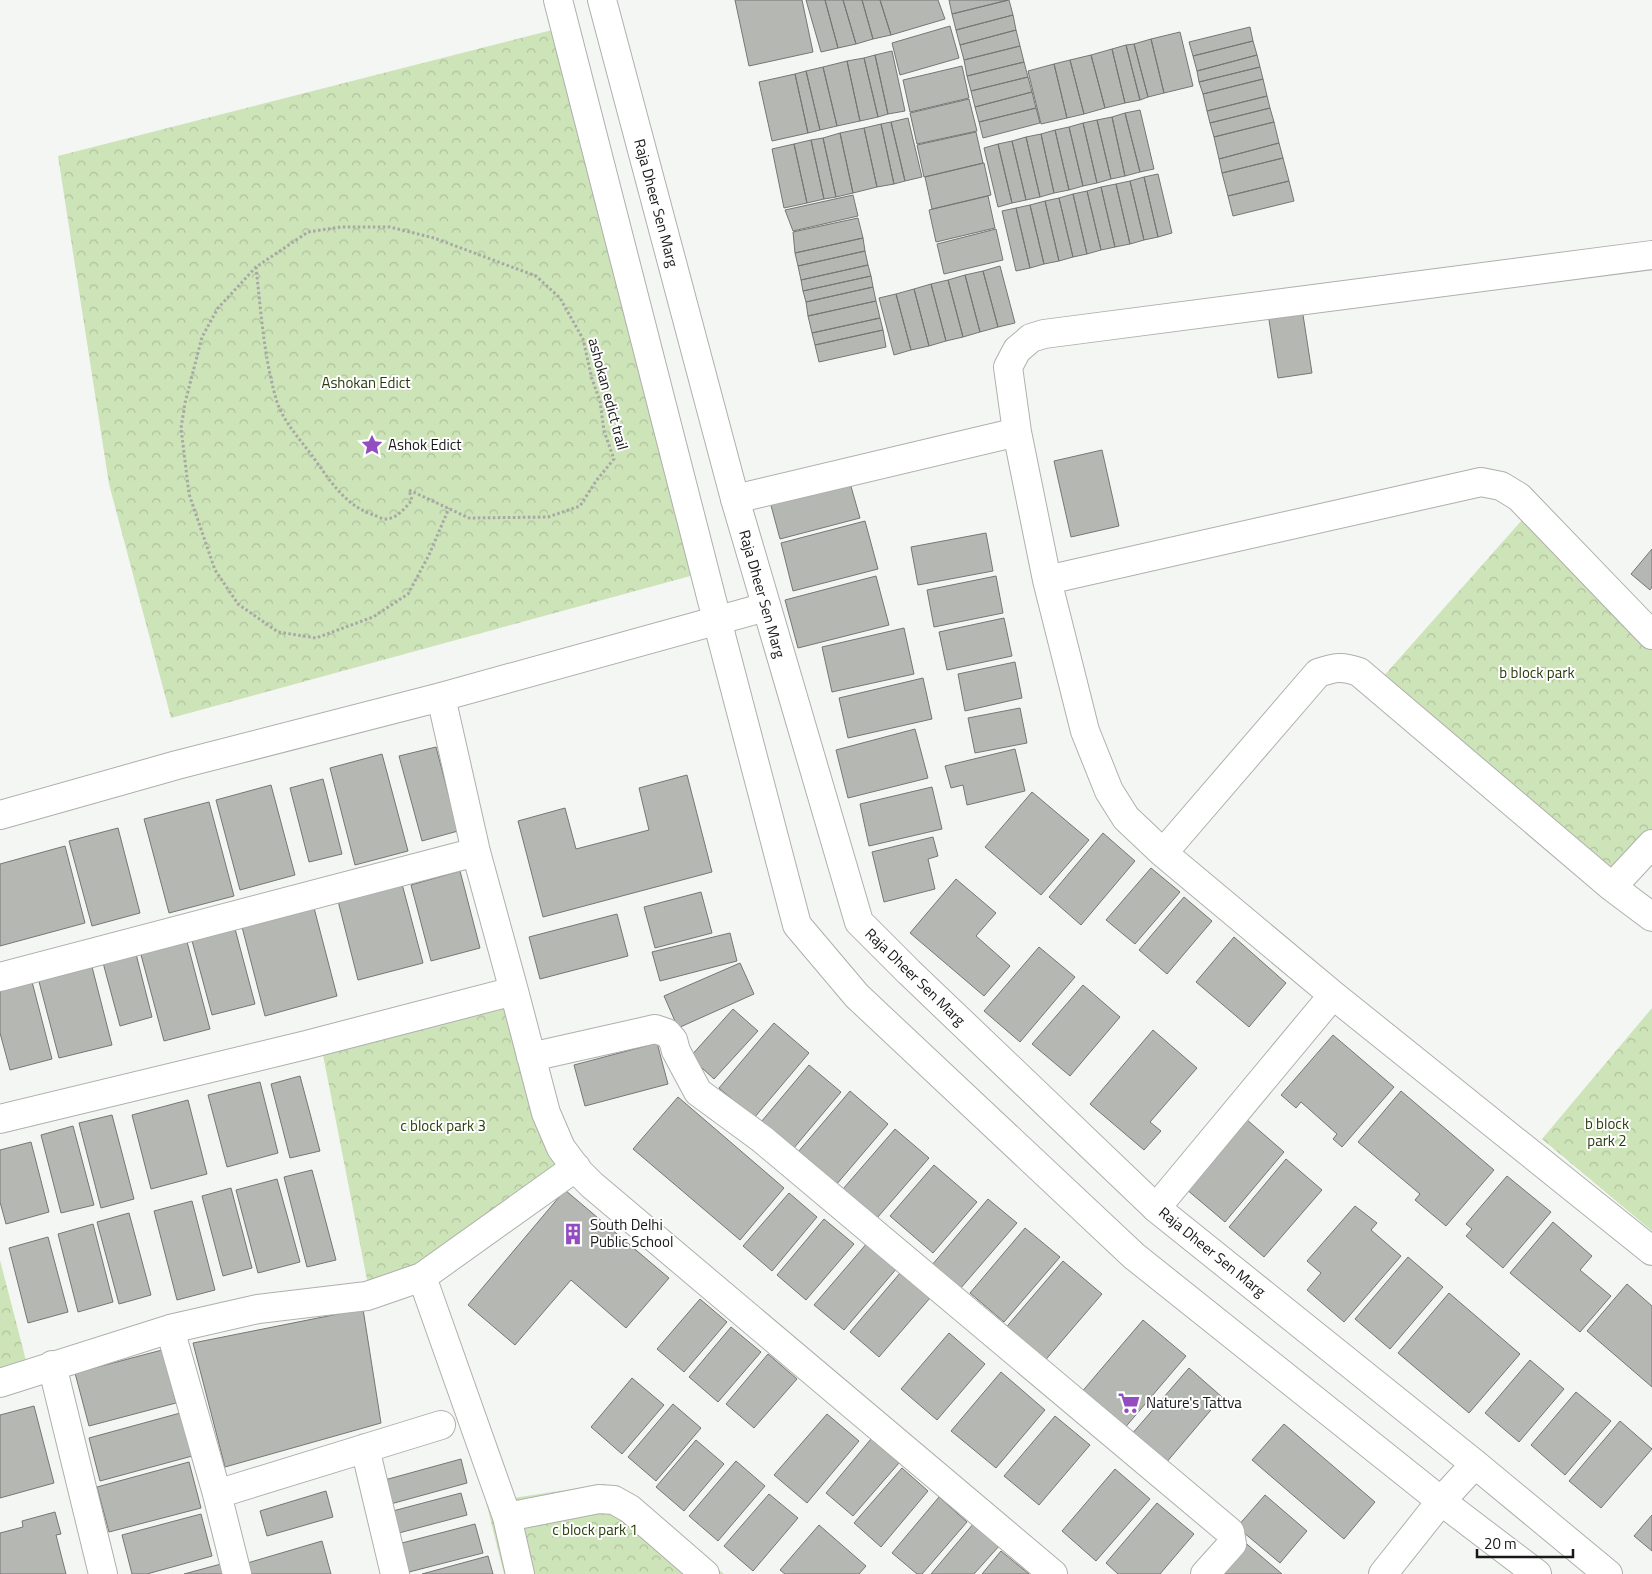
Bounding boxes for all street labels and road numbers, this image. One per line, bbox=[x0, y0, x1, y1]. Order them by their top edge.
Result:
street label: Raja Dheer Sen Marg bbox=[628, 136, 685, 270]
street label: ashokan edict trail bbox=[582, 335, 634, 452]
street label: Raja Dheer Sen Marg bbox=[733, 527, 792, 661]
street label: Raja Dheer Sen Marg bbox=[860, 922, 971, 1031]
street label: Raja Dheer Sen Marg bbox=[1154, 1201, 1271, 1302]

